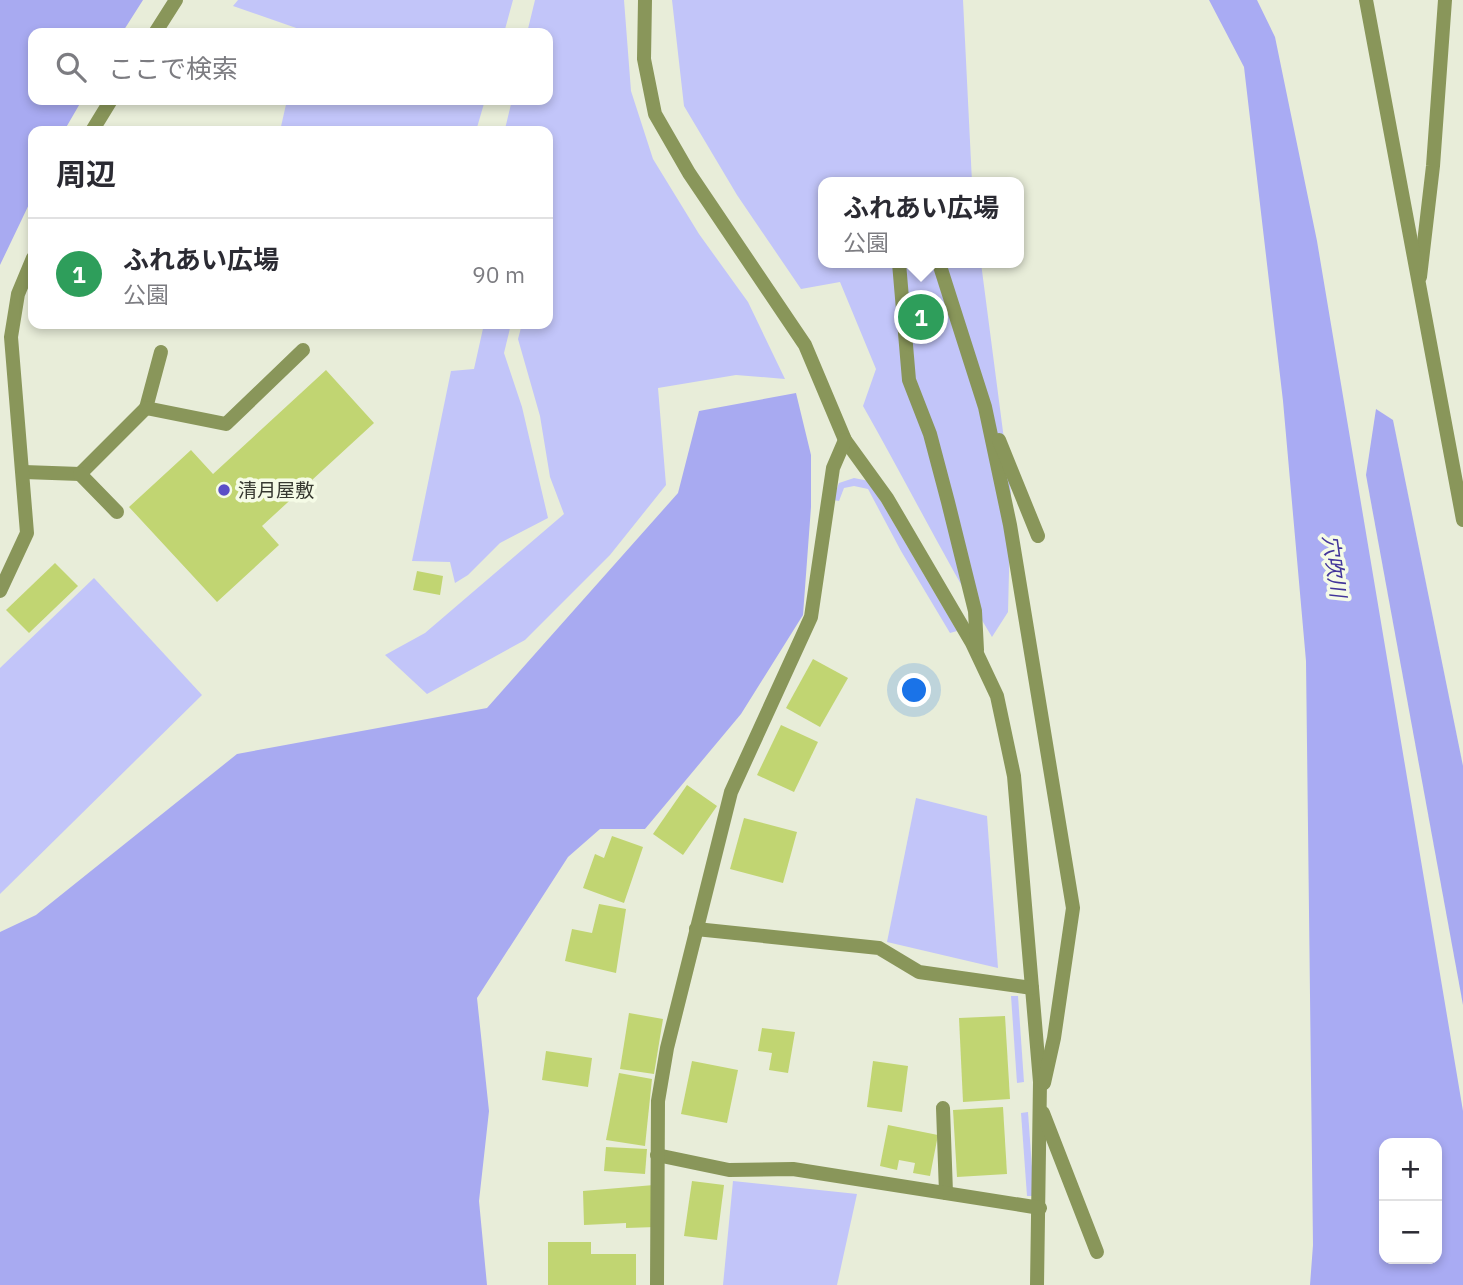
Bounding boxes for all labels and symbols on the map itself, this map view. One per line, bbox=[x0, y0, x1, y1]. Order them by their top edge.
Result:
pin: 1 bbox=[898, 291, 944, 343]
place label: 清月屋敷 bbox=[238, 478, 314, 502]
marker: 清月屋敷 bbox=[216, 482, 232, 498]
water label: 穴吹川 bbox=[1317, 533, 1354, 601]
your location bbox=[897, 673, 931, 707]

